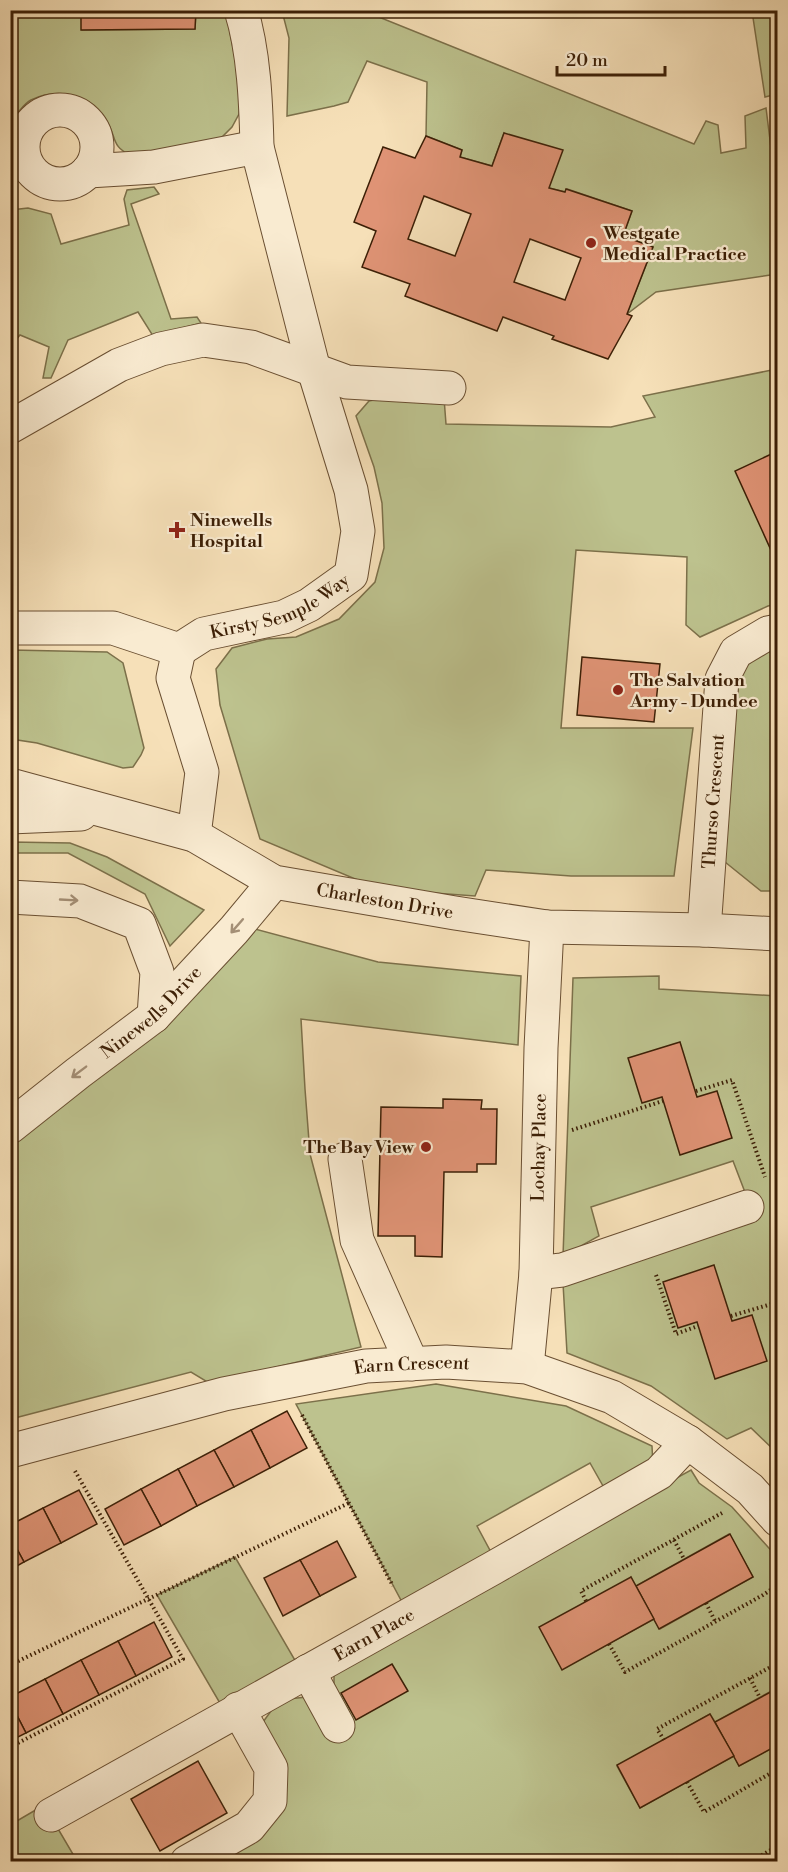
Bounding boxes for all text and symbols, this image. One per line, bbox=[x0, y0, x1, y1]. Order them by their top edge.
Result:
scale bar bbox=[557, 39, 665, 77]
text: 20 m bbox=[566, 49, 608, 72]
place label: Westgate Medical Practice bbox=[602, 222, 747, 266]
marker: Westgate Medical Practice bbox=[584, 236, 598, 250]
place label: Ninewells Hospital bbox=[190, 509, 272, 553]
marker: Ninewells Hospital bbox=[168, 521, 186, 539]
street label: Kirsty Semple Way bbox=[208, 568, 354, 644]
place label: The Salvation Army - Dundee bbox=[629, 669, 758, 713]
marker: The Salvation Army - Dundee bbox=[611, 683, 625, 697]
street label: Thurso Crescent bbox=[697, 732, 730, 870]
street label: Charleston Drive bbox=[315, 878, 455, 924]
one-way arrow bbox=[58, 895, 78, 906]
one-way arrow bbox=[230, 918, 244, 934]
street label: Ninewells Drive bbox=[96, 961, 206, 1064]
one-way arrow bbox=[71, 1066, 87, 1079]
street label: Lochay Place bbox=[526, 1093, 551, 1202]
place label: The Bay View bbox=[303, 1136, 415, 1159]
marker: The Bay View bbox=[419, 1140, 433, 1154]
street label: Earn Crescent bbox=[352, 1350, 471, 1380]
street label: Earn Place bbox=[330, 1603, 418, 1666]

